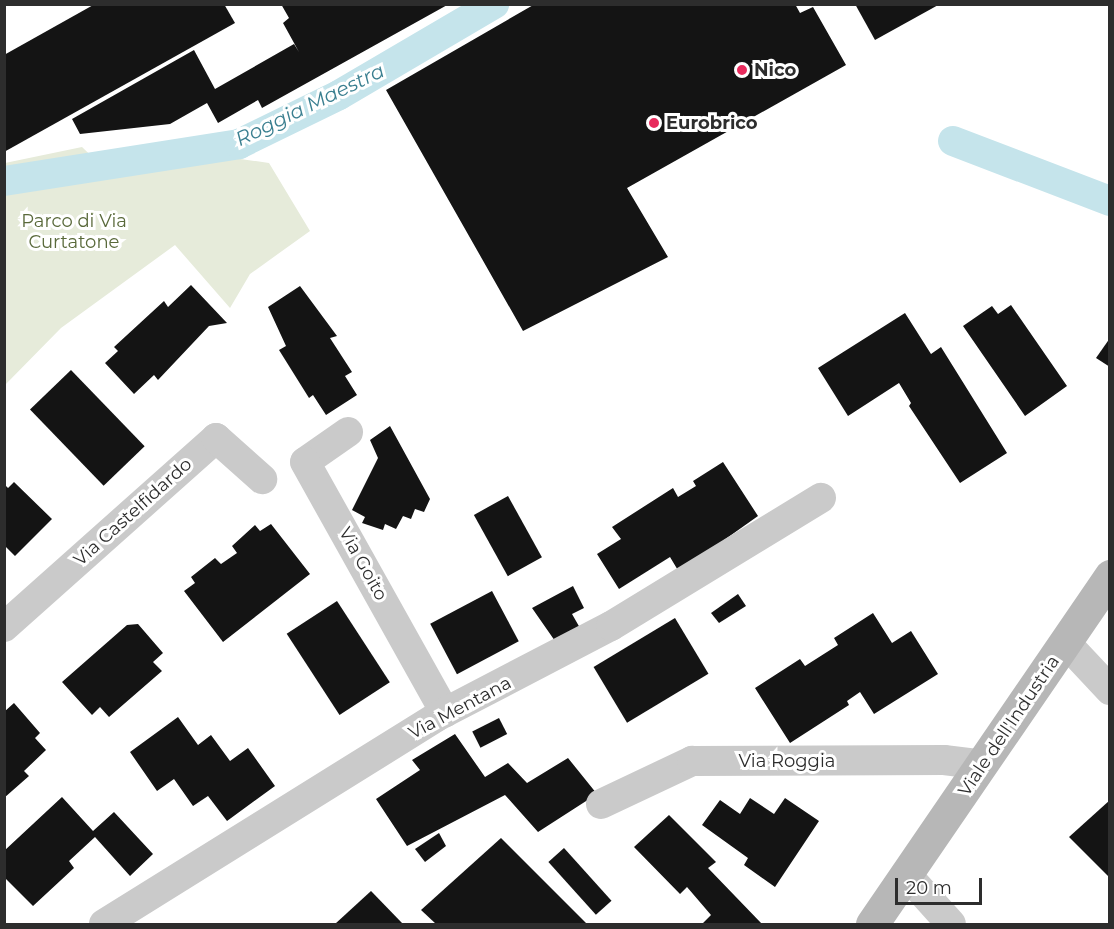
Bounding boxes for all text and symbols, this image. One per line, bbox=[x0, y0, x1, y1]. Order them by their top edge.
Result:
water label: Roggia Maestra bbox=[232, 59, 388, 151]
place label: Nico bbox=[754, 59, 796, 81]
marker: Nico bbox=[735, 63, 749, 77]
place label: Eurobrico bbox=[666, 112, 758, 134]
marker: Eurobrico bbox=[647, 116, 661, 130]
park label: Parco di Via Curtatone bbox=[21, 211, 127, 254]
street label: Via Castelfidardo bbox=[70, 453, 196, 571]
street label: Via Goito bbox=[334, 524, 392, 604]
street label: Viale dell'Industria bbox=[954, 652, 1064, 800]
street label: Via Mentana bbox=[405, 672, 515, 744]
street label: Via Roggia bbox=[739, 750, 835, 772]
scale bar bbox=[898, 866, 985, 904]
text: 20 m bbox=[906, 877, 952, 899]

